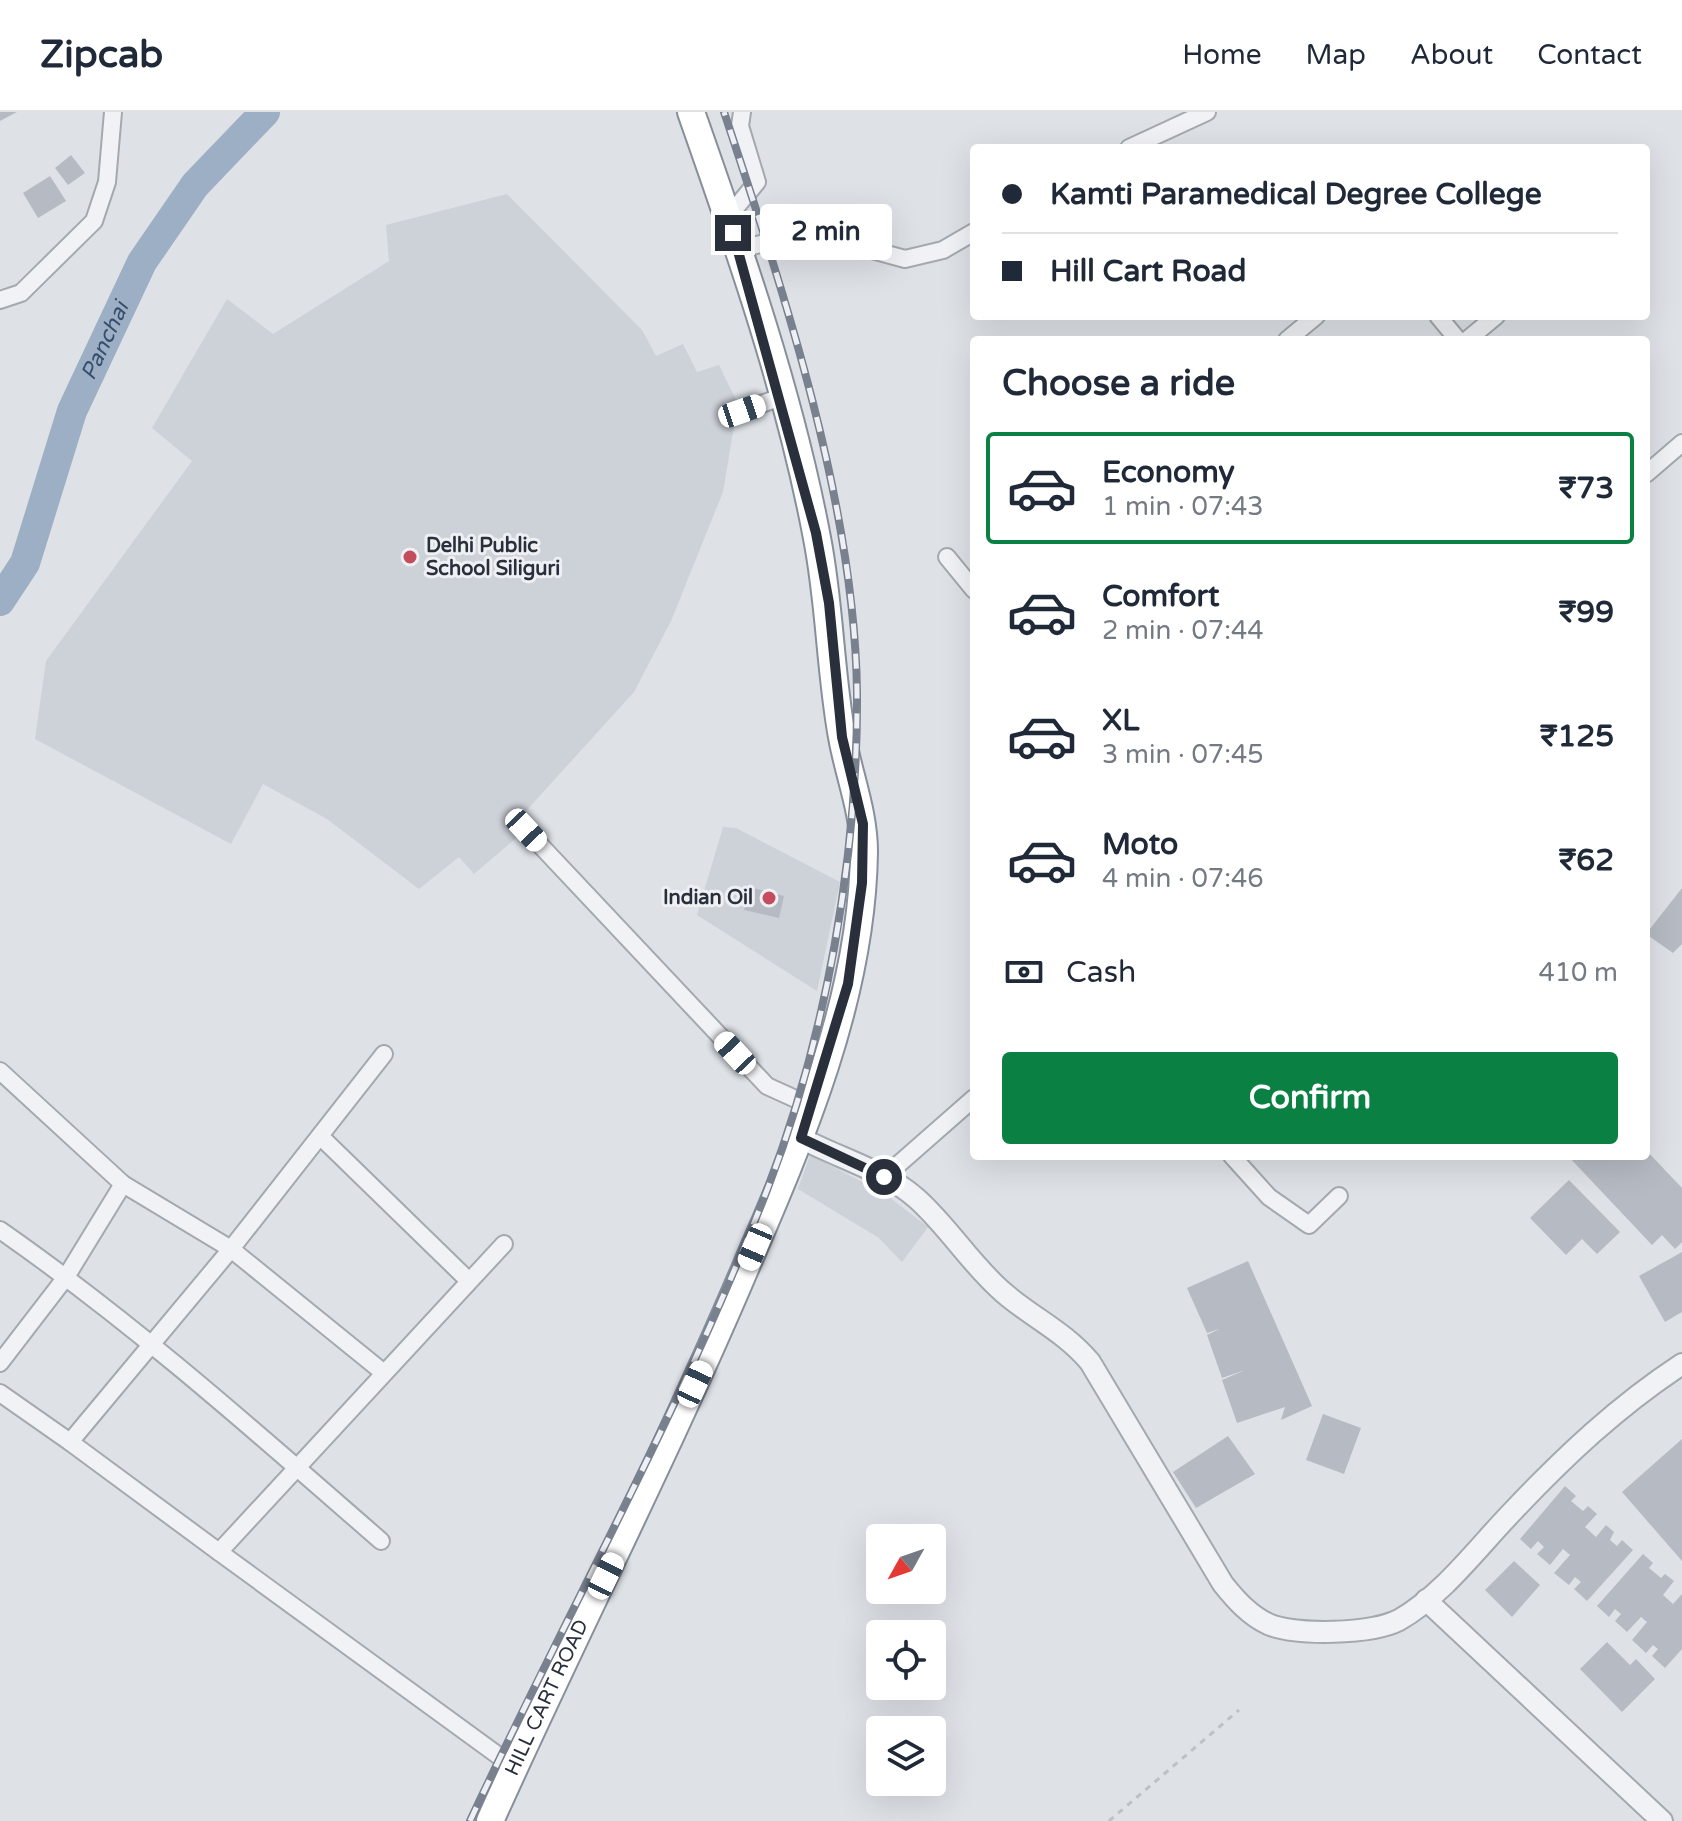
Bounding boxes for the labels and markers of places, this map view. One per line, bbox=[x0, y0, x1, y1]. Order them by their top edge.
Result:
place label: Delhi Public School Siliguri bbox=[426, 534, 560, 581]
marker: Delhi Public School Siliguri bbox=[401, 548, 419, 566]
place label: Indian Oil bbox=[663, 886, 753, 910]
marker: Indian Oil bbox=[760, 889, 778, 907]

